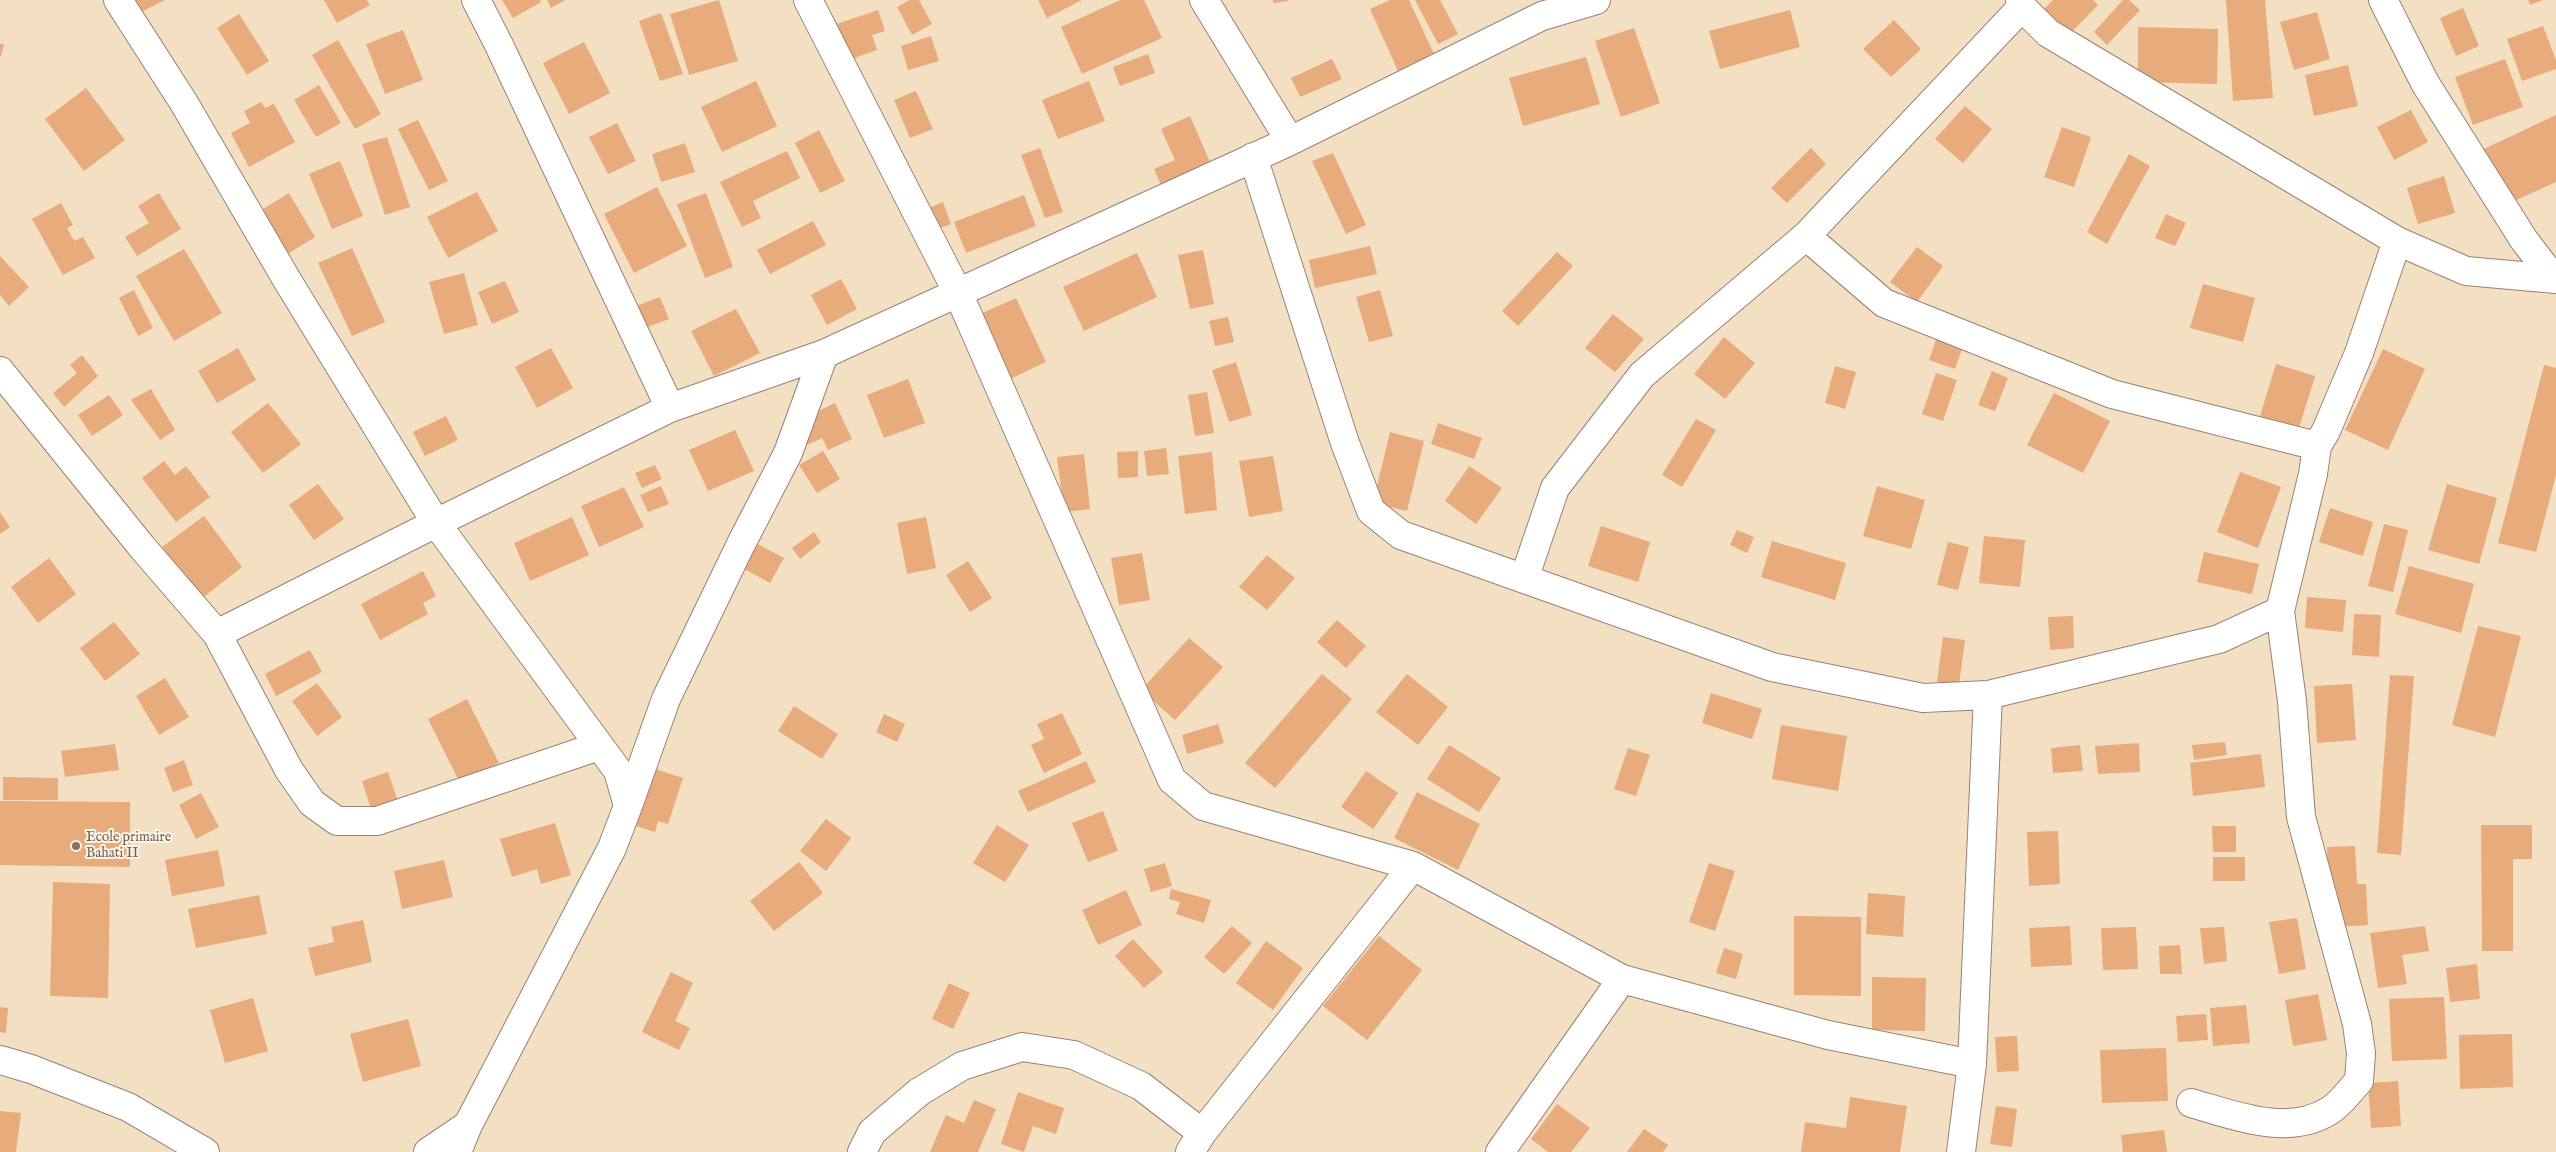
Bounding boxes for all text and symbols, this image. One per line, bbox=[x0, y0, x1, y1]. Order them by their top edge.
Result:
place label: Ecole primaire Bahati II bbox=[86, 830, 171, 862]
marker: Ecole primaire Bahati II bbox=[70, 840, 82, 852]

